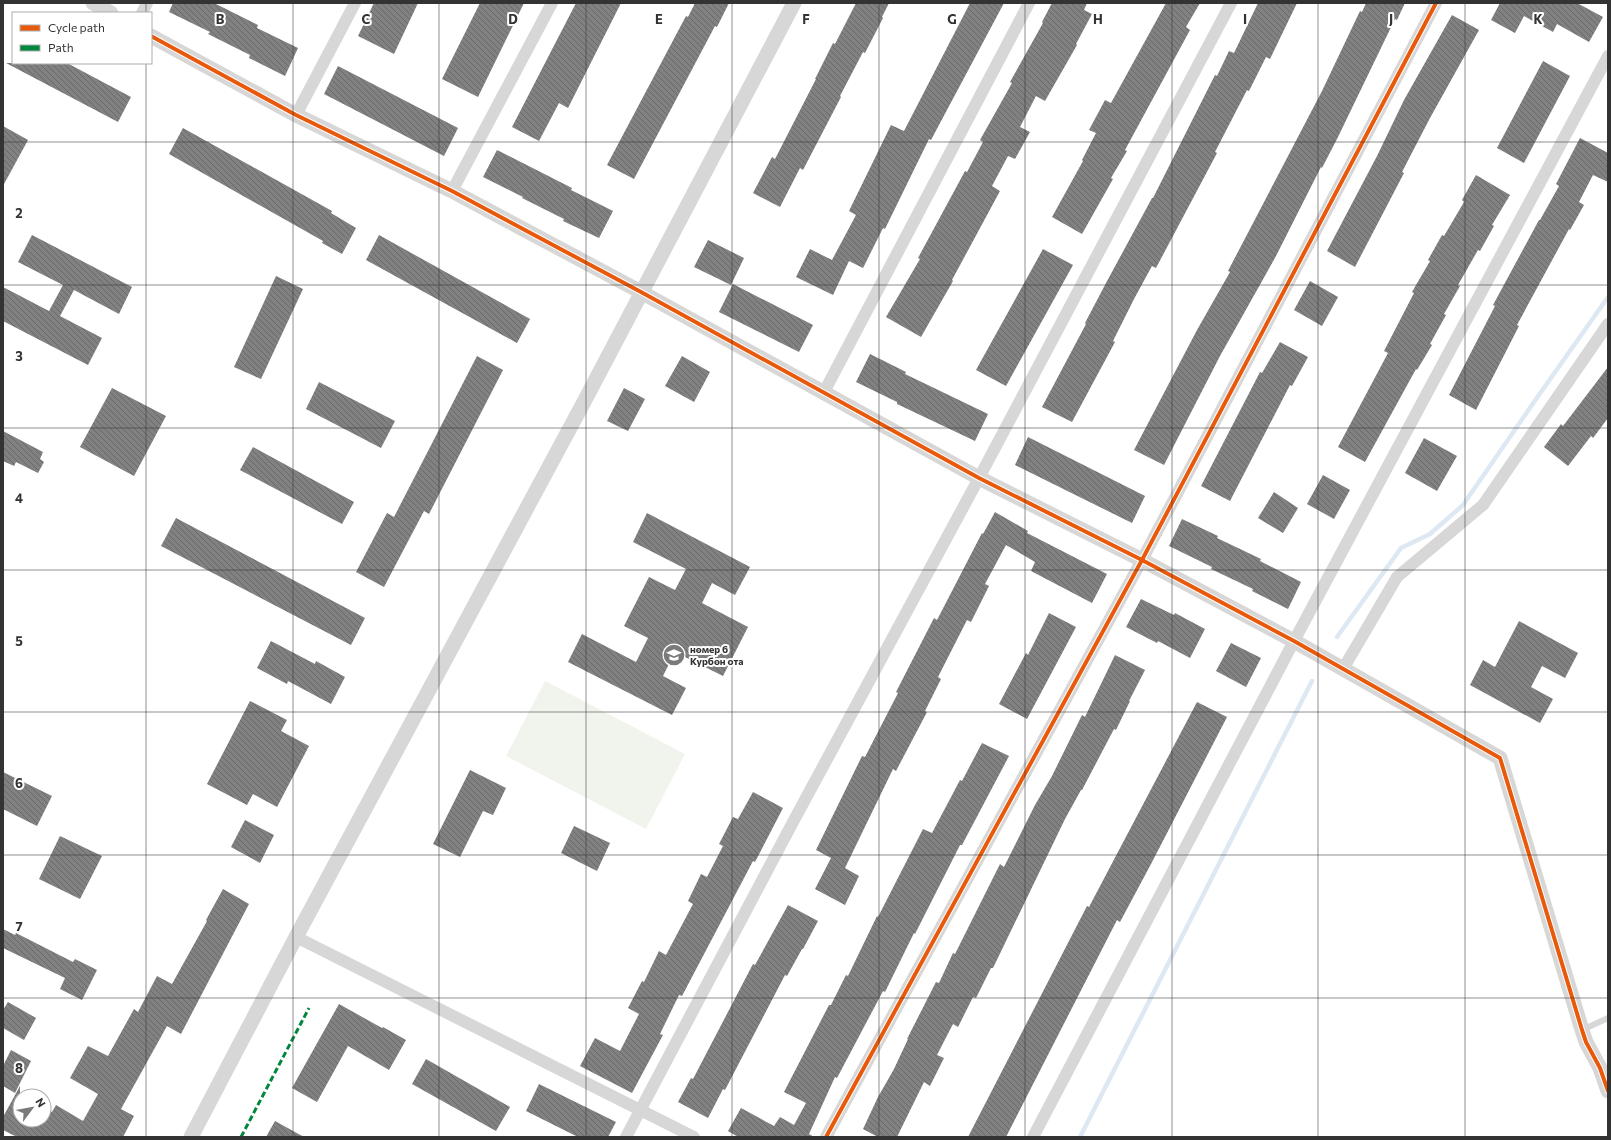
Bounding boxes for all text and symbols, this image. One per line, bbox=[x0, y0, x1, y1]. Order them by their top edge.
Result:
text: B bbox=[216, 11, 225, 27]
text: C bbox=[362, 11, 371, 27]
text: D bbox=[508, 11, 518, 27]
text: E bbox=[655, 11, 663, 27]
text: F bbox=[802, 11, 810, 27]
text: G bbox=[947, 11, 957, 27]
text: H bbox=[1093, 11, 1103, 27]
text: I bbox=[1243, 11, 1247, 27]
text: J bbox=[1389, 11, 1393, 27]
text: K bbox=[1533, 11, 1543, 27]
legend bbox=[12, 12, 152, 64]
text: Cycle path bbox=[48, 20, 105, 34]
text: Path bbox=[48, 40, 74, 54]
text: 2 bbox=[15, 205, 23, 221]
text: 3 bbox=[15, 348, 23, 364]
text: 4 bbox=[15, 490, 23, 506]
text: 5 bbox=[15, 633, 23, 649]
school or university icon: номер 6 Курбон ота bbox=[661, 642, 687, 668]
place label: номер 6 Курбон ота bbox=[690, 643, 744, 667]
text: 6 bbox=[15, 775, 23, 791]
text: 7 bbox=[15, 918, 23, 934]
text: 8 bbox=[15, 1060, 23, 1076]
north arrow bbox=[12, 1088, 52, 1128]
text: N bbox=[33, 1095, 49, 1109]

